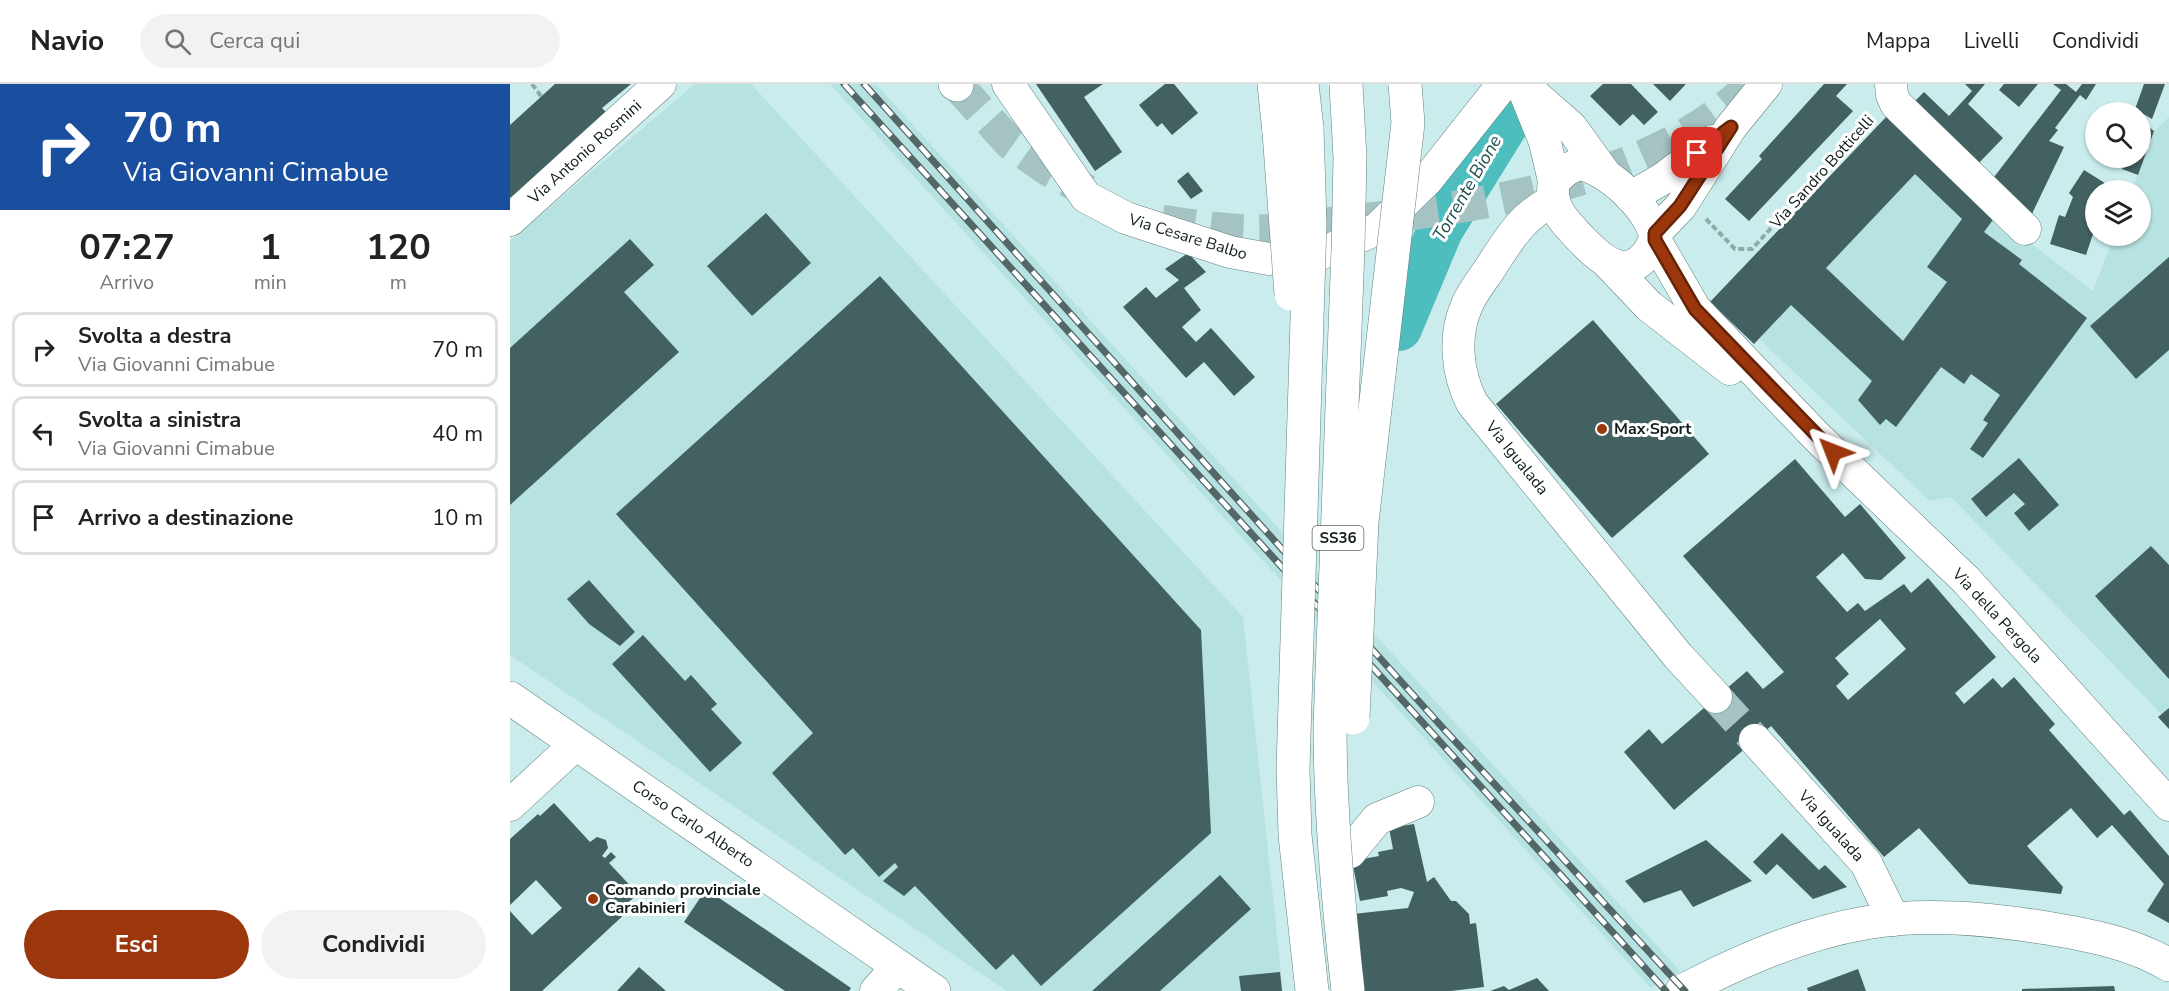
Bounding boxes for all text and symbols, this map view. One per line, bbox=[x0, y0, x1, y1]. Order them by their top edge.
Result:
search box bbox=[140, 14, 560, 68]
text: Navio bbox=[30, 22, 104, 60]
icon: search bbox=[161, 25, 194, 58]
text: Cerca qui bbox=[209, 26, 300, 56]
text: Mappa bbox=[1866, 27, 1931, 55]
text: Livelli bbox=[1964, 27, 2019, 55]
text: Condividi bbox=[2052, 27, 2139, 55]
street label: Via Antonio Rosmini bbox=[523, 95, 646, 210]
text: 70 m bbox=[123, 100, 222, 157]
map controls bbox=[2085, 102, 2151, 246]
button: search bbox=[2085, 102, 2151, 168]
icon: right bbox=[24, 108, 102, 186]
street label: Via Sandro Botticelli bbox=[1764, 110, 1879, 234]
pin bbox=[1671, 127, 1722, 178]
water label: Torrente Bione bbox=[1427, 130, 1507, 245]
icon: arrive bbox=[1680, 136, 1713, 169]
text: Via Giovanni Cimabue bbox=[123, 154, 389, 191]
button: layers bbox=[2085, 180, 2151, 246]
street label: Via Cesare Balbo bbox=[1125, 208, 1250, 265]
text: 07:27 bbox=[79, 223, 175, 272]
text: 1 bbox=[259, 223, 281, 272]
text: 120 bbox=[366, 223, 431, 272]
text: Arrivo bbox=[99, 269, 154, 296]
text: min bbox=[254, 269, 287, 296]
text: m bbox=[390, 269, 407, 296]
text: Svolta a destra bbox=[78, 321, 232, 351]
icon: right bbox=[27, 333, 60, 366]
text: 70 m bbox=[432, 335, 483, 365]
text: Via Giovanni Cimabue bbox=[78, 351, 275, 378]
text: Svolta a sinistra bbox=[78, 405, 241, 435]
street label: Via Igualada bbox=[1480, 416, 1554, 500]
icon: left bbox=[27, 417, 60, 450]
place label: Max Sport bbox=[1614, 418, 1692, 440]
text: 40 m bbox=[432, 419, 483, 449]
position arrow bbox=[1801, 420, 1865, 484]
marker: Max Sport bbox=[1595, 422, 1609, 436]
text: Via Giovanni Cimabue bbox=[78, 435, 275, 462]
icon: arrive bbox=[27, 501, 60, 534]
text: Arrivo a destinazione bbox=[78, 503, 293, 533]
text: 10 m bbox=[432, 503, 483, 533]
road number: SS36 bbox=[1312, 526, 1364, 550]
street label: Via della Pergola bbox=[1946, 563, 2047, 668]
street label: Corso Carlo Alberto bbox=[628, 775, 758, 873]
street label: Via Igualada bbox=[1792, 785, 1869, 867]
place label: Comando provinciale Carabinieri bbox=[605, 879, 761, 919]
marker: Comando provinciale Carabinieri bbox=[586, 892, 600, 906]
button: Esci bbox=[24, 910, 249, 979]
button: Condividi bbox=[261, 910, 486, 979]

